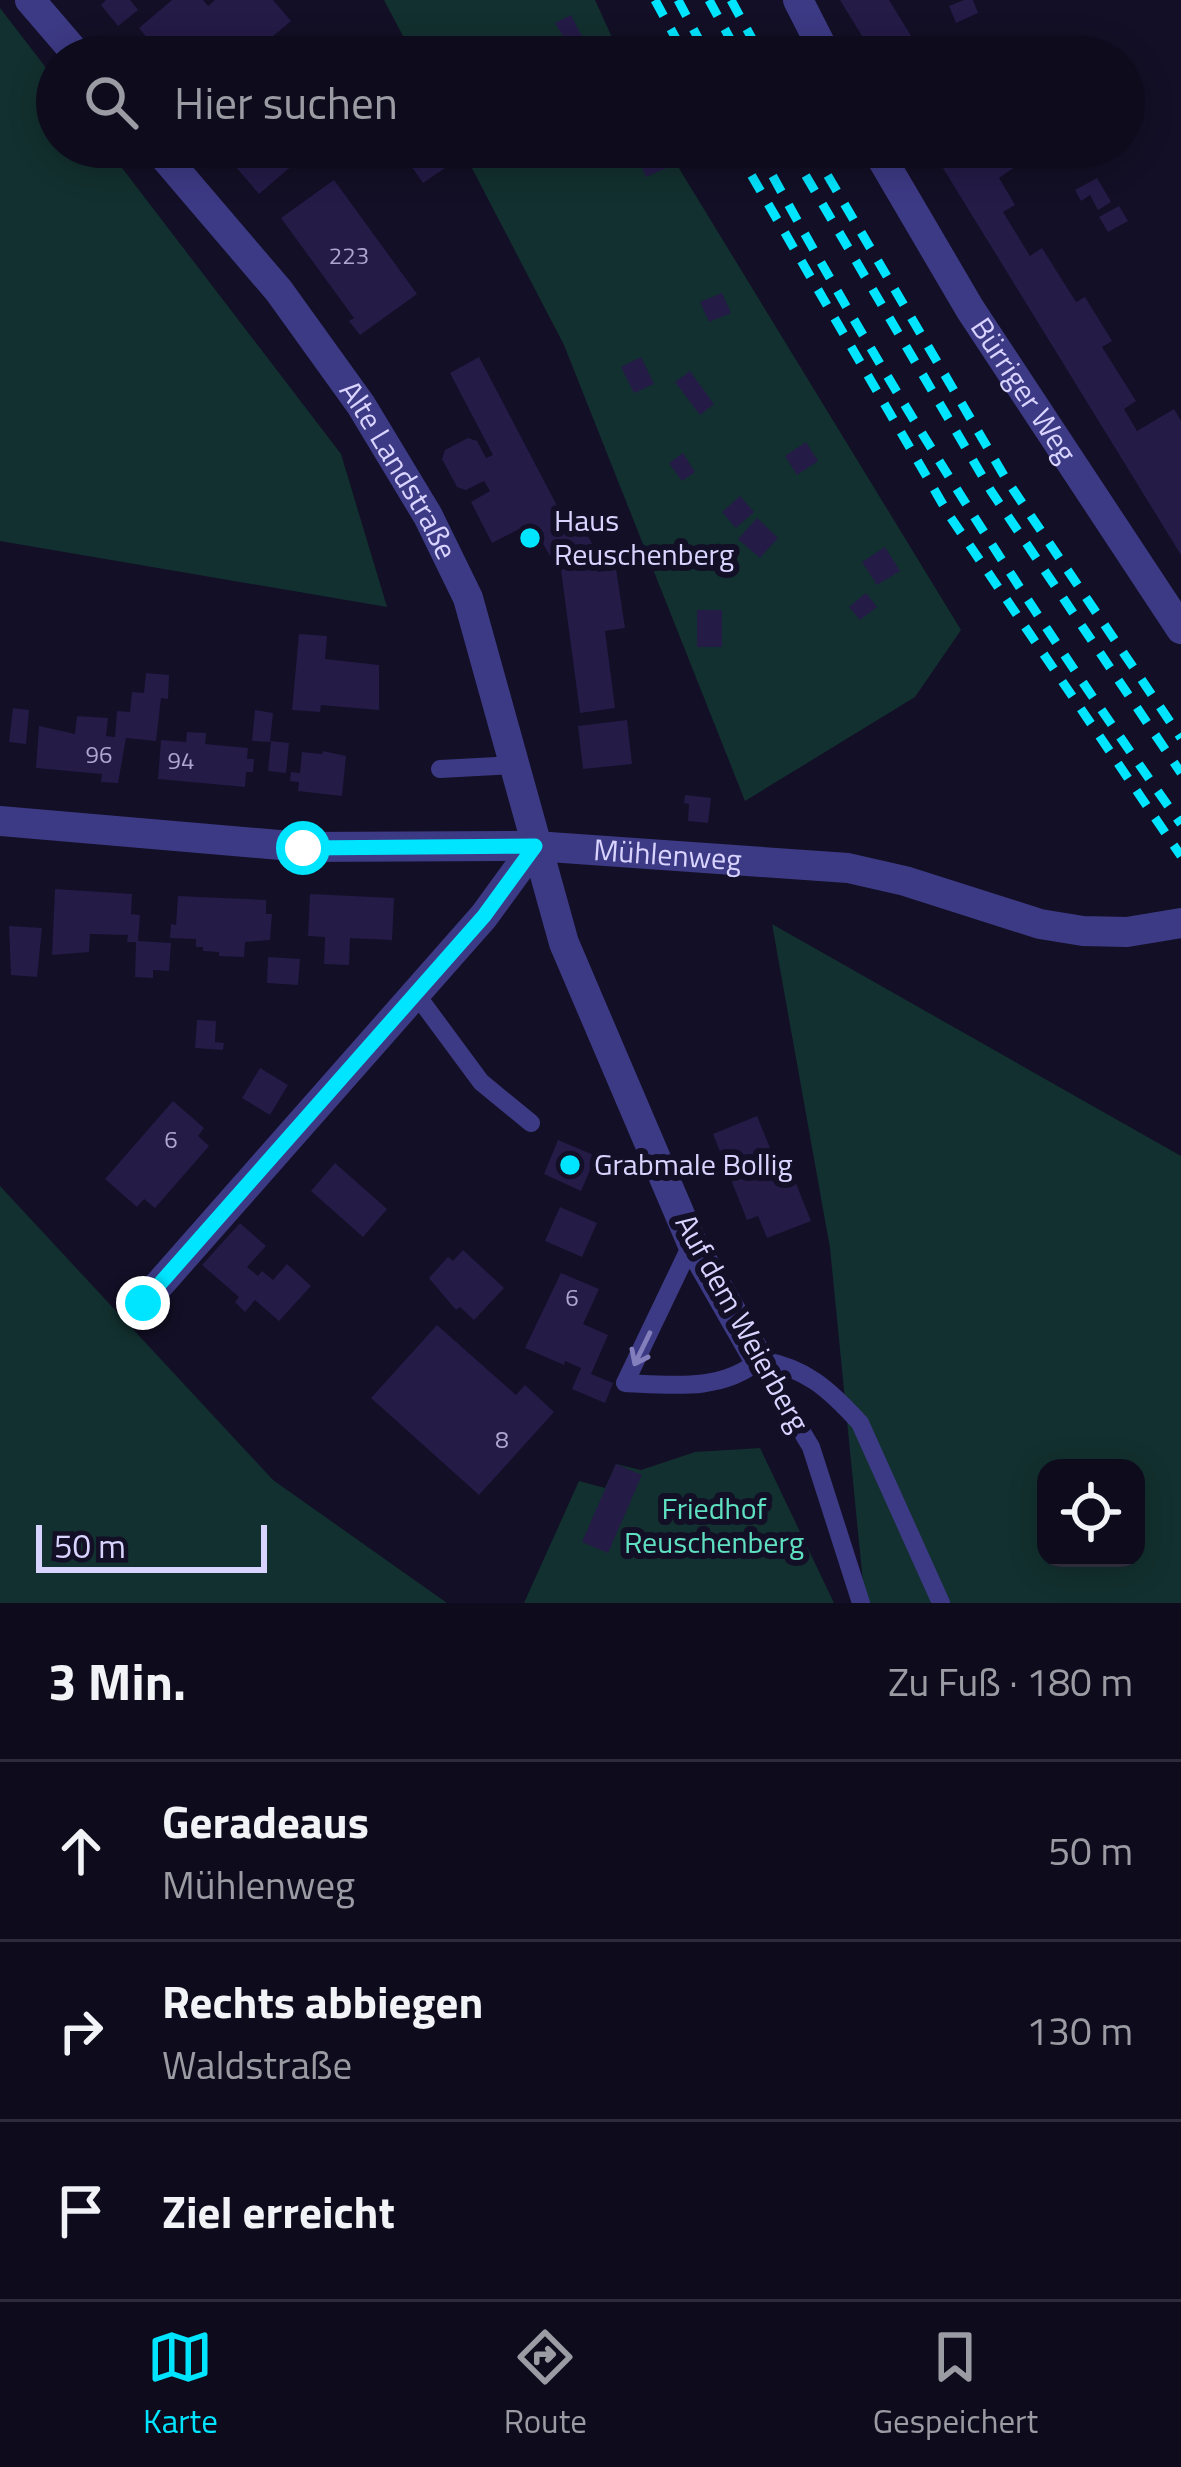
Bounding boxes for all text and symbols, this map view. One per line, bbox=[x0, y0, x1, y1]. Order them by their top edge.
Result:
search box bbox=[36, 36, 1145, 168]
text: Hier suchen bbox=[174, 68, 398, 136]
icon: search bbox=[78, 69, 144, 135]
house number: 223 bbox=[329, 237, 369, 273]
street label: Bürriger Weg bbox=[959, 308, 1089, 472]
street label: Alte Landstraße bbox=[328, 371, 470, 567]
place label: Haus Reuschenberg bbox=[554, 497, 734, 577]
marker: Haus Reuschenberg bbox=[517, 525, 543, 551]
house number: 96 bbox=[86, 736, 112, 772]
house number: 94 bbox=[168, 742, 194, 778]
route start bbox=[276, 821, 330, 875]
street label: Mühlenweg bbox=[592, 826, 743, 882]
house number: 6 bbox=[164, 1121, 178, 1157]
place label: Grabmale Bollig bbox=[594, 1141, 793, 1187]
marker: Grabmale Bollig bbox=[557, 1152, 583, 1178]
street label: Auf dem Weierberg bbox=[664, 1205, 822, 1440]
route end bbox=[116, 1276, 170, 1330]
house number: 6 bbox=[565, 1279, 579, 1315]
one-way arrow bbox=[630, 1330, 652, 1366]
house number: 8 bbox=[495, 1421, 509, 1457]
map controls bbox=[1037, 1459, 1145, 1567]
button: locate bbox=[1037, 1459, 1145, 1567]
park label: Friedhof Reuschenberg bbox=[624, 1485, 804, 1565]
scale bar bbox=[36, 1519, 267, 1572]
text: 50 m bbox=[54, 1521, 126, 1571]
text: 3 Min. bbox=[48, 1642, 186, 1720]
text: Zu Fuß · 180 m bbox=[888, 1652, 1133, 1711]
text: Geradeaus bbox=[162, 1787, 369, 1855]
icon: ahead bbox=[48, 1818, 114, 1884]
text: 50 m bbox=[1048, 1821, 1133, 1880]
text: Mühlenweg bbox=[162, 1855, 355, 1914]
text: Rechts abbiegen bbox=[162, 1967, 483, 2035]
icon: right bbox=[48, 1998, 114, 2064]
text: 130 m bbox=[1026, 2001, 1133, 2060]
text: Waldstraße bbox=[162, 2035, 352, 2094]
text: Ziel erreicht bbox=[162, 2177, 395, 2245]
icon: arrive bbox=[48, 2178, 114, 2244]
tab: Karte bbox=[143, 2324, 218, 2446]
tab: Route bbox=[504, 2324, 587, 2446]
tab: Gespeichert bbox=[873, 2324, 1038, 2446]

